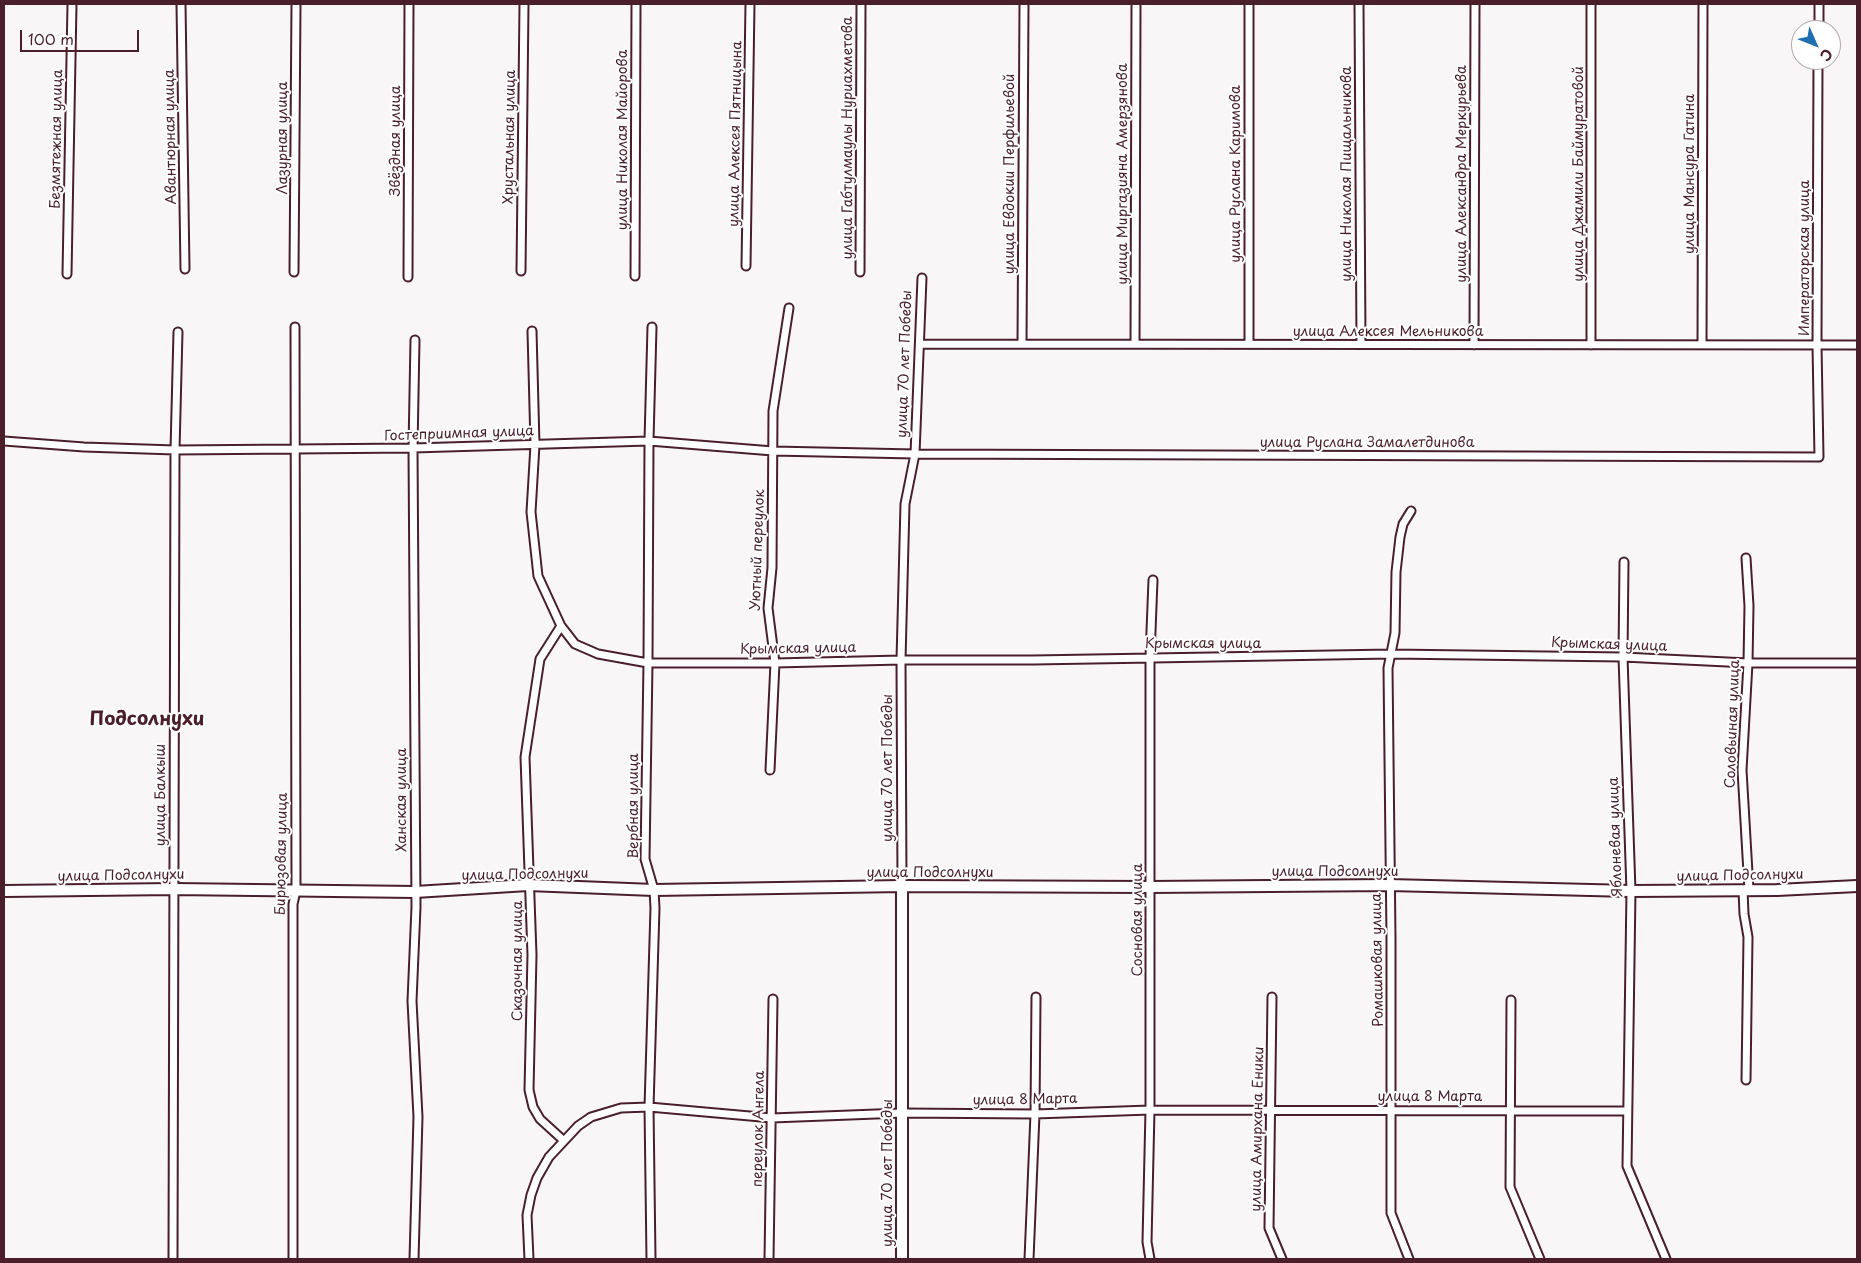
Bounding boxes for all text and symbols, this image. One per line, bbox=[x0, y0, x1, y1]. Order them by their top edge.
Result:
street label: улица Габтулмаулы Нуриахметова bbox=[840, 17, 856, 259]
scale bar bbox=[22, 20, 141, 52]
north arrow bbox=[1791, 20, 1841, 70]
text: 100 m bbox=[28, 27, 74, 50]
street label: улица Алексея Пятницына bbox=[726, 41, 746, 227]
text: С bbox=[1815, 44, 1838, 66]
street label: улица Николая Майорова bbox=[615, 50, 631, 230]
street label: улица Миргазияна Амерзянова bbox=[1115, 63, 1131, 285]
street label: улица Александра Меркурьева bbox=[1454, 65, 1470, 283]
street label: улица Николая Пищальникова bbox=[1339, 66, 1355, 282]
street label: улица Джамили Баймуратовой bbox=[1571, 66, 1587, 282]
street label: Безмятежная улица bbox=[47, 69, 67, 209]
street label: Авантюрная улица bbox=[161, 69, 181, 205]
street label: Хрустальная улица bbox=[500, 70, 520, 204]
street label: улица Евдокии Перфильевой bbox=[1002, 74, 1018, 274]
street label: Лазурная улица bbox=[275, 82, 291, 194]
street label: Звёздная улица bbox=[388, 85, 404, 197]
street label: улица Руслана Каримова bbox=[1228, 85, 1244, 263]
street label: улица Мансура Гатина bbox=[1682, 94, 1698, 254]
street label: Императорская улица bbox=[1797, 180, 1813, 336]
street label: улица 70 лет Победы bbox=[894, 290, 916, 438]
street label: улица Алексея Мельникова bbox=[1293, 324, 1483, 340]
street label: Гостеприимная улица bbox=[384, 423, 534, 445]
street label: улица Руслана Замалетдинова bbox=[1260, 435, 1474, 451]
street label: Уютный переулок bbox=[747, 489, 769, 611]
street label: Крымская улица bbox=[1551, 635, 1667, 655]
street label: Крымская улица bbox=[1145, 636, 1261, 652]
street label: Крымская улица bbox=[740, 640, 856, 658]
street label: Соловьиная улица bbox=[1722, 659, 1744, 789]
street label: улица 70 лет Победы bbox=[880, 694, 896, 842]
district label: Подсолнухи bbox=[90, 709, 204, 731]
street label: улица Балкыш bbox=[153, 744, 169, 846]
street label: Ханская улица bbox=[394, 748, 410, 852]
street label: Вербная улица bbox=[626, 753, 642, 859]
street label: Яблоневая улица bbox=[1606, 777, 1626, 897]
street label: Бирюзовая улица bbox=[273, 793, 291, 915]
street label: Сосновая улица bbox=[1130, 864, 1146, 976]
street label: улица Подсолнухи bbox=[1271, 864, 1399, 880]
street label: улица Подсолнухи bbox=[461, 865, 589, 885]
street label: улица Подсолнухи bbox=[866, 865, 994, 881]
street label: улица Подсолнухи bbox=[57, 866, 185, 886]
street label: улица Подсолнухи bbox=[1676, 866, 1804, 886]
street label: Ромашковая улица bbox=[1368, 893, 1388, 1027]
street label: Сказочная улица bbox=[510, 901, 526, 1021]
street label: улица Амирхана Еники bbox=[1248, 1046, 1268, 1212]
street label: переулок Ангела bbox=[750, 1071, 768, 1187]
street label: улица 8 Марта bbox=[1378, 1089, 1482, 1105]
street label: улица 8 Марта bbox=[972, 1091, 1078, 1109]
street label: улица 70 лет Победы bbox=[880, 1099, 896, 1247]

